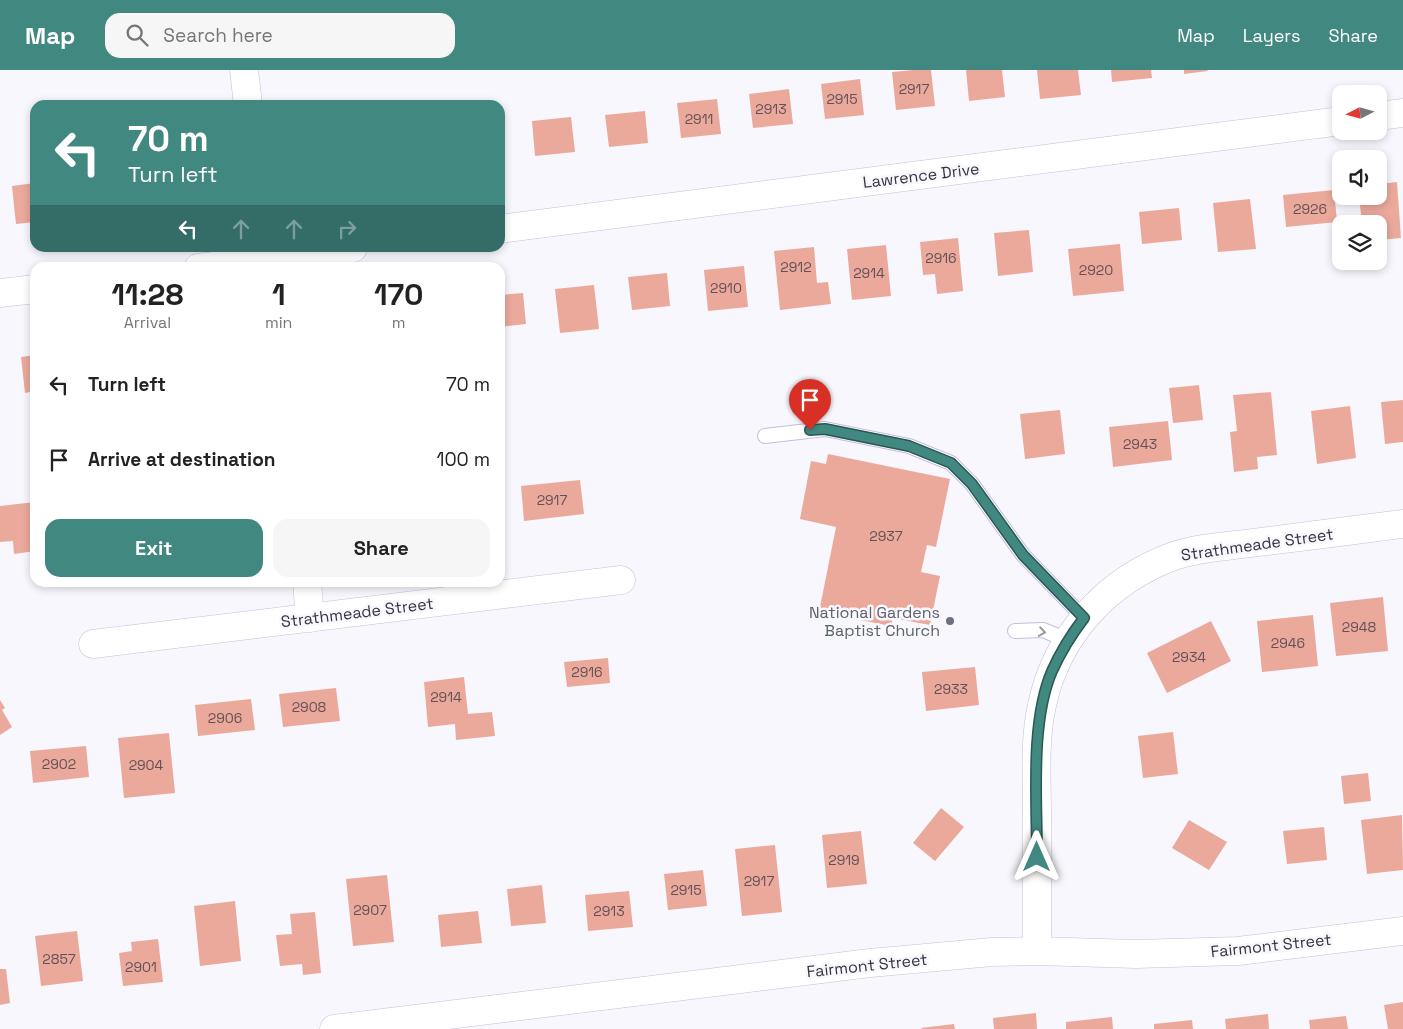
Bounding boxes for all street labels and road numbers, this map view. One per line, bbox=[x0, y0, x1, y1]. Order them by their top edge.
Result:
street label: Lawrence Drive bbox=[862, 158, 980, 193]
street label: Strathmeade Street bbox=[1179, 523, 1335, 566]
street label: Strathmeade Street bbox=[279, 593, 435, 632]
street label: Fairmont Street bbox=[1210, 929, 1332, 962]
street label: Fairmont Street bbox=[806, 949, 928, 982]

